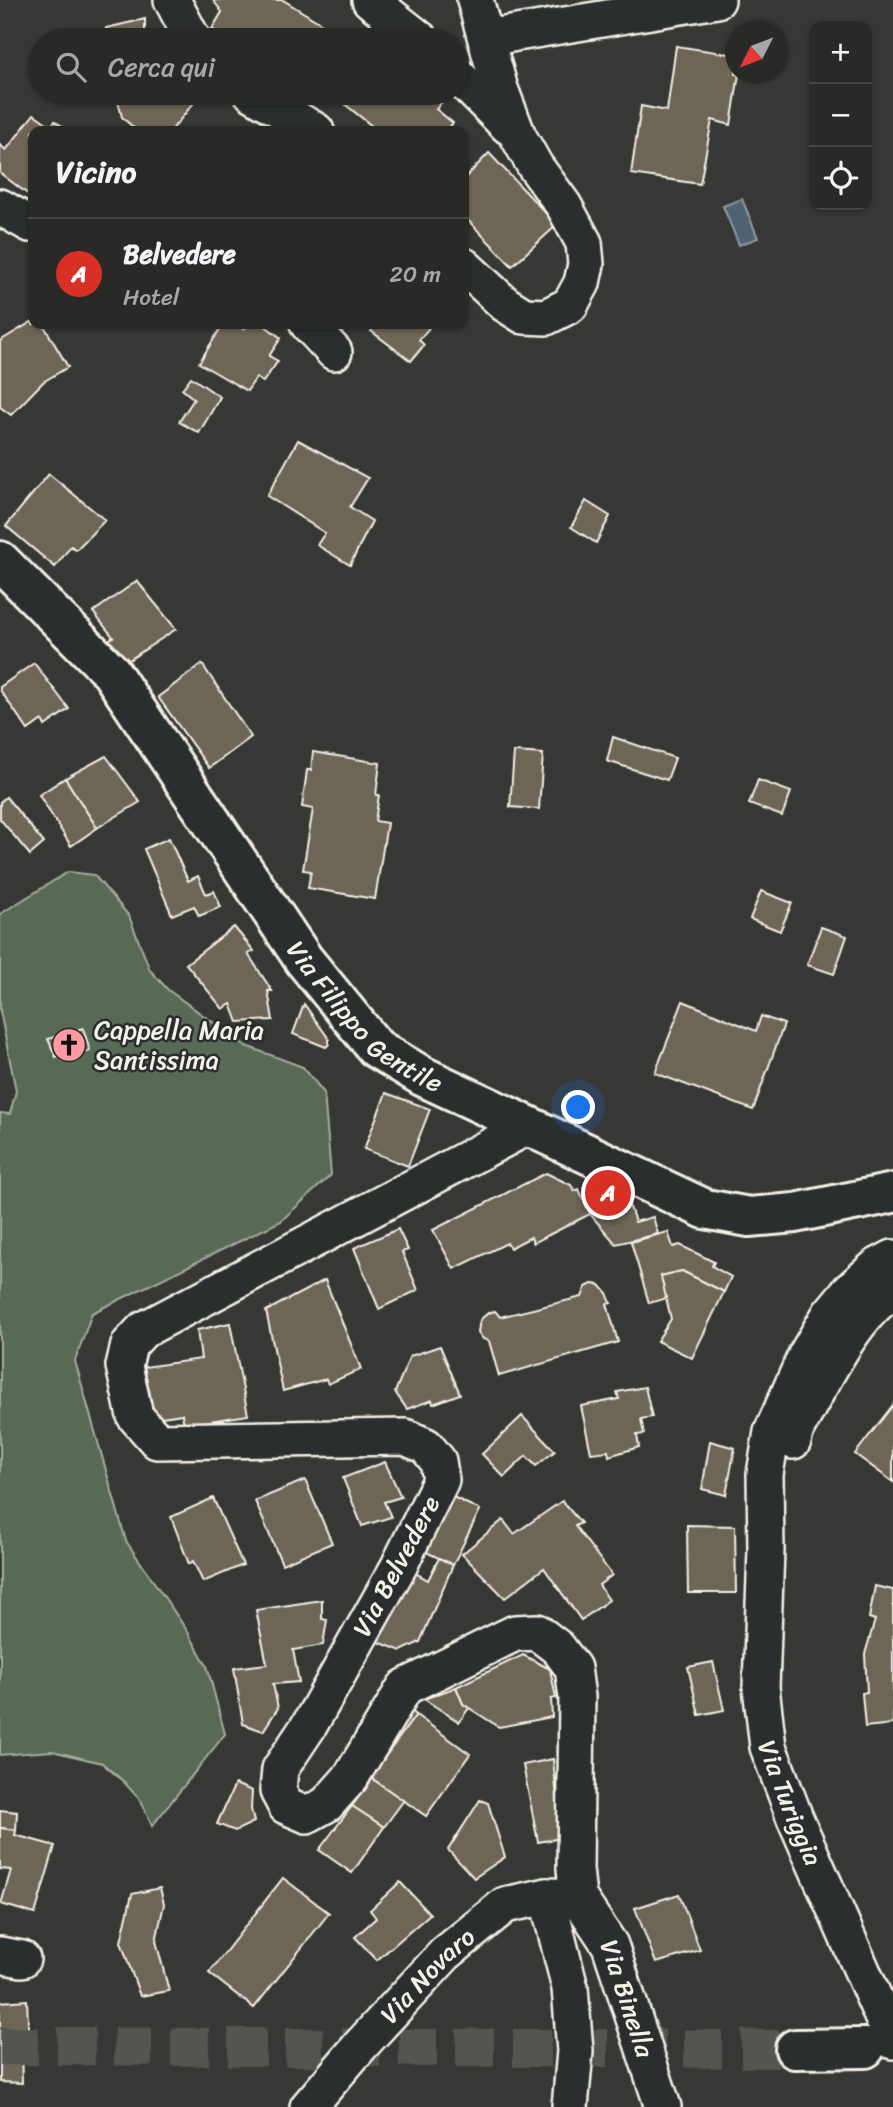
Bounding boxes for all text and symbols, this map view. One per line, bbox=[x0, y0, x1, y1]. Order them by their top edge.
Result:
north arrow bbox=[725, 21, 788, 84]
map controls bbox=[809, 21, 872, 210]
button: + bbox=[809, 21, 872, 84]
search box bbox=[28, 28, 469, 105]
text: Cerca qui bbox=[108, 44, 215, 90]
icon: search bbox=[52, 48, 90, 86]
button: − bbox=[809, 84, 872, 147]
text: Vicino bbox=[56, 145, 136, 199]
button: locate bbox=[809, 147, 872, 210]
text: Belvedere bbox=[123, 231, 236, 277]
text: A bbox=[71, 254, 87, 295]
text: 20 m bbox=[390, 254, 441, 295]
text: Hotel bbox=[123, 277, 179, 318]
street label: Via Filippo Gentile bbox=[274, 931, 451, 1106]
place label: Cappella Maria Santissima bbox=[94, 1007, 264, 1083]
church icon: Cappella Maria Santissima bbox=[50, 1026, 88, 1064]
your location bbox=[561, 1090, 595, 1124]
pin: A bbox=[585, 1167, 631, 1219]
street label: Via Belvedere bbox=[339, 1486, 453, 1645]
street label: Via Turiggia bbox=[744, 1733, 836, 1873]
street label: Via Novaro bbox=[368, 1915, 486, 2035]
street label: Via Binella bbox=[587, 1934, 669, 2064]

